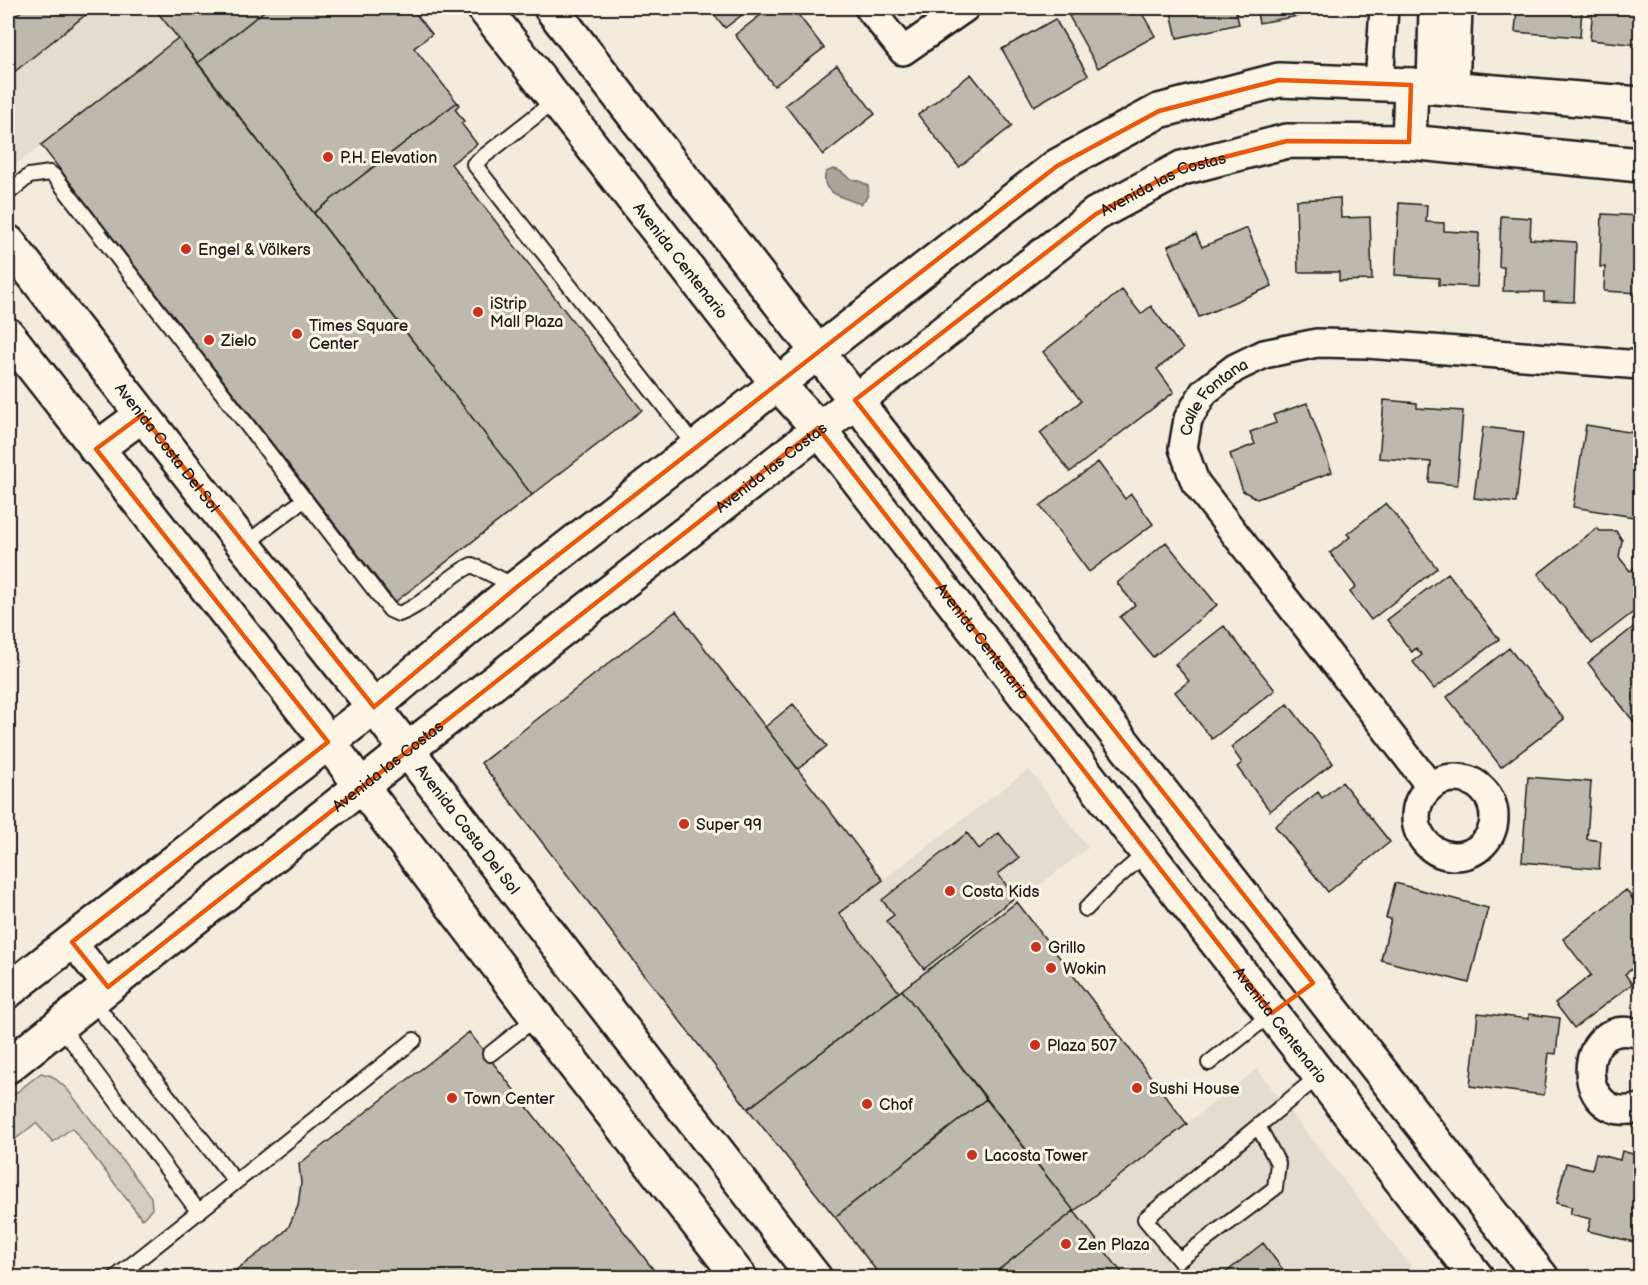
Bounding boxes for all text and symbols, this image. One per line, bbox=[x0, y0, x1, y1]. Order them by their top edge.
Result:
place label: P.H. Elevation bbox=[340, 149, 437, 168]
street label: Avenida las Costas bbox=[1097, 149, 1228, 221]
marker: P.H. Elevation bbox=[321, 150, 335, 164]
street label: Avenida Centenario bbox=[629, 199, 731, 323]
place label: Engel & Völkers bbox=[198, 241, 311, 260]
marker: Engel & Völkers bbox=[179, 242, 193, 256]
place label: iStrip Mall Plaza bbox=[490, 295, 563, 332]
marker: iStrip Mall Plaza bbox=[471, 305, 485, 319]
place label: Times Square Center bbox=[309, 317, 409, 354]
marker: Times Square Center bbox=[290, 327, 304, 341]
place label: Zielo bbox=[220, 332, 257, 351]
marker: Zielo bbox=[202, 333, 216, 347]
street label: Calle Fontana bbox=[1177, 355, 1251, 437]
street label: Avenida Costa Del Sol bbox=[110, 380, 223, 517]
street label: Avenida las Costas bbox=[712, 419, 832, 517]
street label: Avenida Centenario bbox=[931, 580, 1033, 704]
street label: Avenida las Costas bbox=[329, 717, 448, 816]
street label: Avenida Costa Del Sol bbox=[411, 761, 523, 899]
place label: Super 99 bbox=[696, 816, 762, 835]
marker: Super 99 bbox=[677, 817, 691, 831]
place label: Costa Kids bbox=[962, 883, 1039, 902]
marker: Costa Kids bbox=[943, 884, 957, 898]
place label: Grillo bbox=[1048, 939, 1086, 958]
marker: Grillo bbox=[1029, 940, 1043, 954]
place label: Wokin bbox=[1063, 960, 1106, 979]
marker: Wokin bbox=[1044, 961, 1058, 975]
street label: Avenida Centenario bbox=[1228, 964, 1331, 1088]
place label: Plaza 507 bbox=[1047, 1037, 1117, 1056]
marker: Plaza 507 bbox=[1028, 1038, 1042, 1052]
place label: Sushi House bbox=[1149, 1080, 1240, 1099]
marker: Sushi House bbox=[1130, 1081, 1144, 1095]
place label: Town Center bbox=[464, 1090, 555, 1109]
marker: Town Center bbox=[445, 1091, 459, 1105]
place label: Chof bbox=[879, 1096, 913, 1115]
marker: Chof bbox=[860, 1097, 874, 1111]
place label: Lacosta Tower bbox=[984, 1147, 1088, 1166]
marker: Lacosta Tower bbox=[965, 1148, 979, 1162]
place label: Zen Plaza bbox=[1077, 1236, 1150, 1255]
marker: Zen Plaza bbox=[1059, 1237, 1073, 1251]

